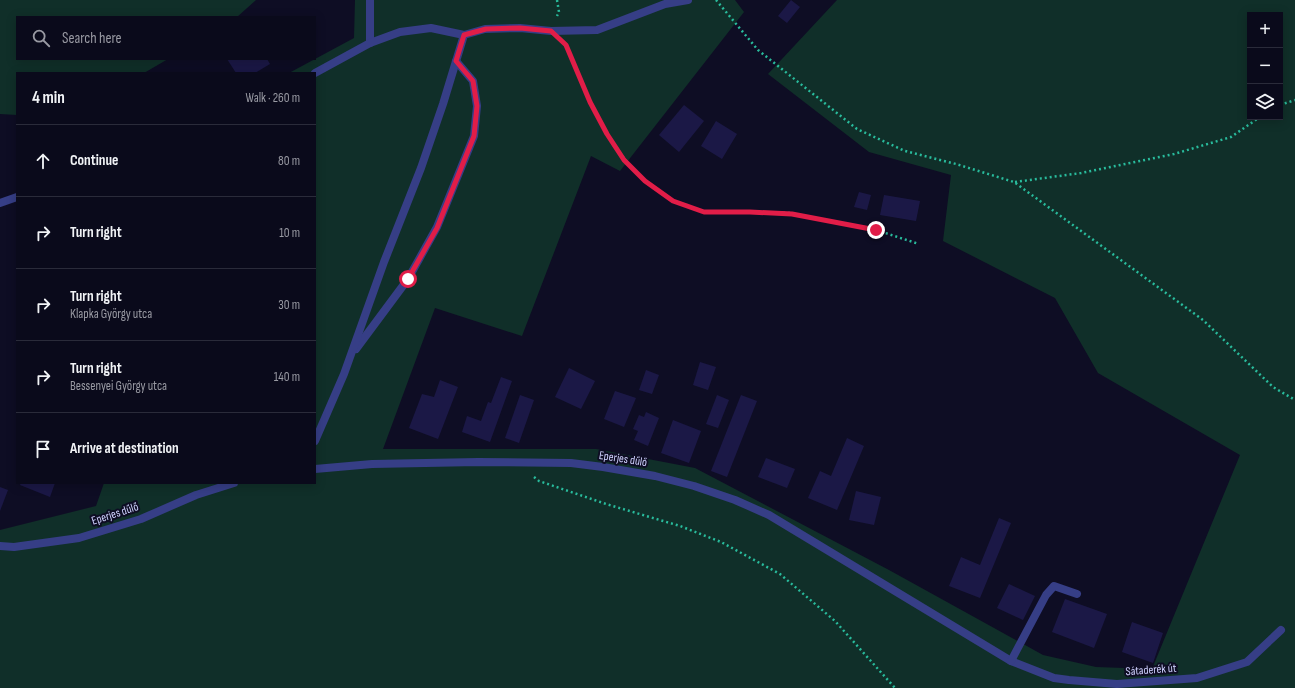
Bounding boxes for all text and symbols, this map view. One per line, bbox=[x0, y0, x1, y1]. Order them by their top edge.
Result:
map controls bbox=[1247, 12, 1283, 120]
button: + bbox=[1247, 12, 1283, 48]
search box bbox=[16, 16, 316, 60]
icon: search bbox=[30, 27, 52, 49]
text: Search here bbox=[62, 29, 122, 48]
button: − bbox=[1247, 48, 1283, 84]
button: layers bbox=[1247, 84, 1283, 120]
text: 4 min bbox=[32, 88, 65, 108]
text: Walk · 260 m bbox=[246, 90, 300, 106]
icon: ahead bbox=[32, 150, 54, 172]
text: Continue bbox=[70, 151, 119, 170]
text: 80 m bbox=[278, 153, 300, 169]
route end bbox=[867, 221, 885, 239]
icon: right bbox=[32, 222, 54, 244]
text: Turn right bbox=[70, 223, 122, 242]
text: 10 m bbox=[279, 225, 300, 241]
route start bbox=[399, 270, 417, 288]
text: Turn right bbox=[70, 287, 122, 306]
icon: right bbox=[32, 294, 54, 316]
text: 30 m bbox=[278, 297, 300, 313]
text: Klapka György utca bbox=[70, 306, 152, 322]
text: Turn right bbox=[70, 359, 122, 378]
icon: right bbox=[32, 366, 54, 388]
text: 140 m bbox=[274, 369, 300, 385]
text: Bessenyei György utca bbox=[70, 378, 167, 394]
icon: arrive bbox=[32, 438, 54, 460]
text: Arrive at destination bbox=[70, 439, 179, 458]
street label: Eperjes dűlő bbox=[598, 448, 648, 470]
street label: Eperjes dűlő bbox=[90, 499, 140, 529]
street label: Sátaderék út bbox=[1125, 661, 1177, 679]

